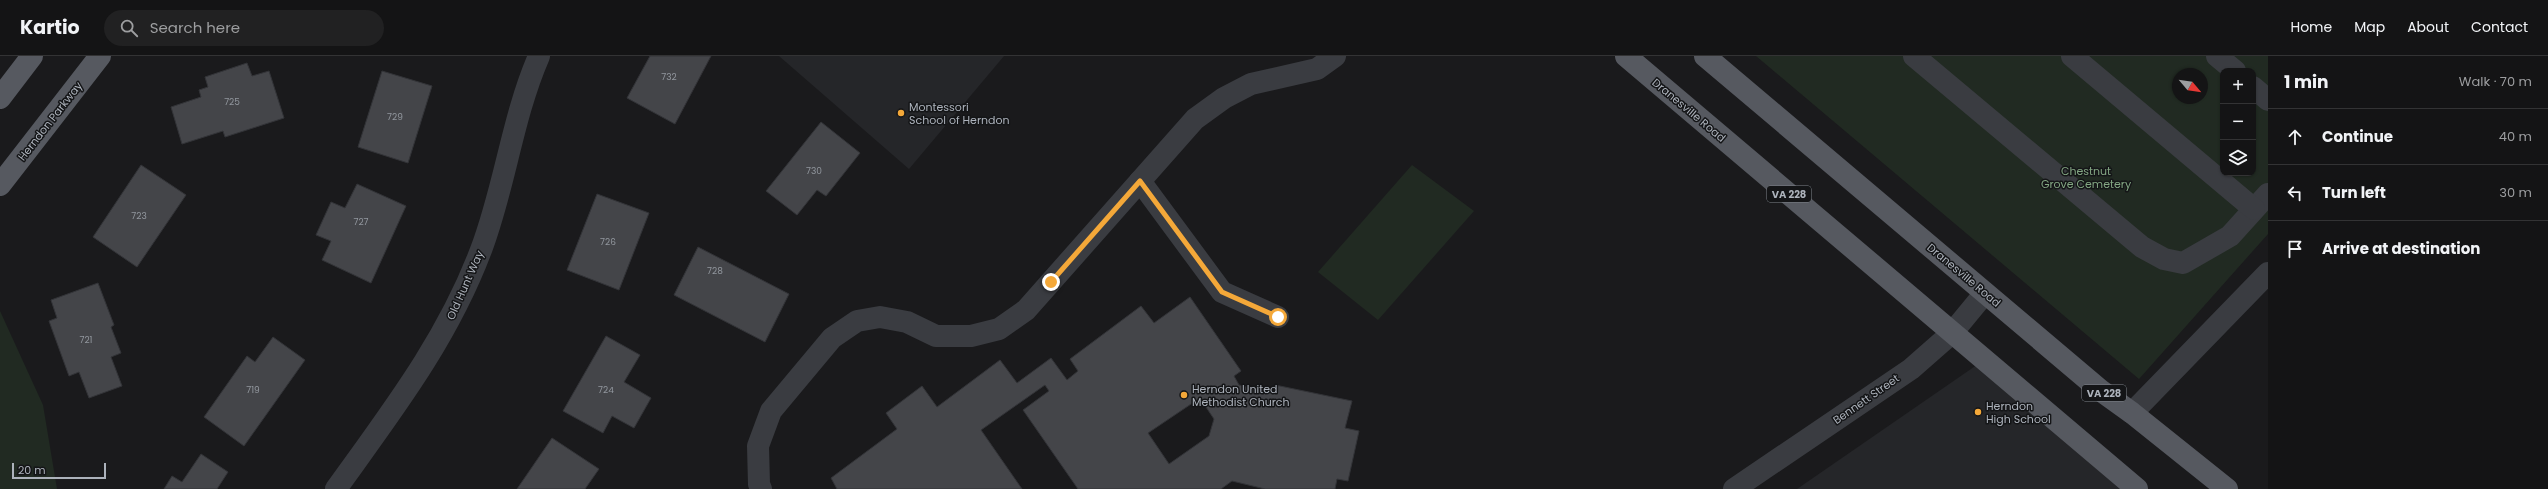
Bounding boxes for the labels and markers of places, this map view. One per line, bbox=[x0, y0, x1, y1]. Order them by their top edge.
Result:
place label: Montessori School of Herndon bbox=[909, 99, 1010, 128]
marker: Montessori School of Herndon bbox=[896, 108, 906, 118]
place label: Herndon United Methodist Church bbox=[1192, 381, 1290, 410]
marker: Herndon United Methodist Church bbox=[1179, 390, 1189, 400]
place label: Herndon High School bbox=[1986, 398, 2051, 427]
marker: Herndon High School bbox=[1973, 407, 1983, 417]

